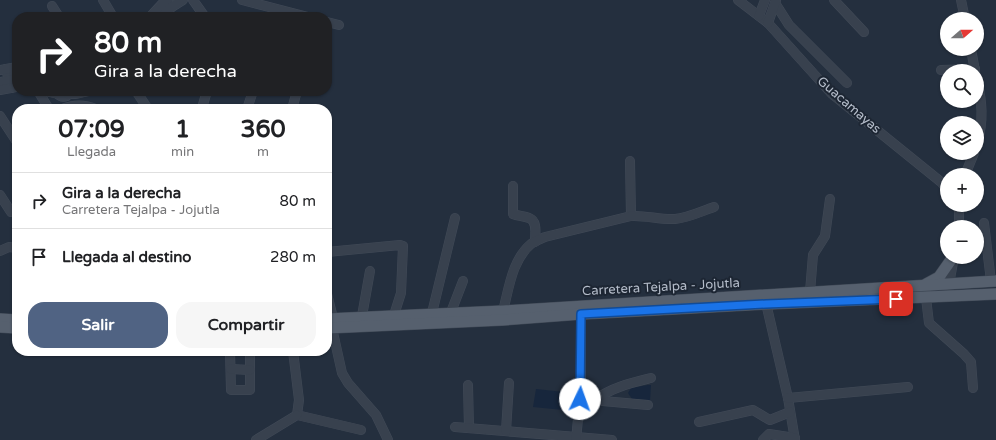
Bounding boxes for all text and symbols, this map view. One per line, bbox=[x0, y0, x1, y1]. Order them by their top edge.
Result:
north arrow bbox=[940, 12, 984, 56]
map controls bbox=[940, 12, 984, 264]
text: 80 m bbox=[94, 26, 162, 60]
icon: right bbox=[28, 28, 80, 80]
text: Gira a la derecha bbox=[94, 60, 237, 82]
button: search bbox=[940, 64, 984, 108]
street label: Guacamayas bbox=[814, 73, 884, 137]
text: 07:09 bbox=[58, 115, 125, 144]
text: 1 bbox=[175, 115, 190, 144]
text: 360 bbox=[240, 115, 286, 144]
button: layers bbox=[940, 116, 984, 160]
text: Llegada bbox=[67, 144, 116, 160]
text: min bbox=[171, 144, 194, 160]
text: m bbox=[257, 144, 269, 160]
button: + bbox=[940, 168, 984, 212]
text: Gira a la derecha bbox=[62, 184, 181, 202]
icon: right bbox=[28, 190, 50, 212]
text: 80 m bbox=[279, 192, 316, 210]
text: Carretera Tejalpa - Jojutla bbox=[62, 202, 220, 218]
button: − bbox=[940, 220, 984, 264]
icon: arrive bbox=[28, 246, 50, 268]
text: Llegada al destino bbox=[62, 248, 191, 266]
text: 280 m bbox=[270, 248, 316, 266]
street label: Carretera Tejalpa - Jojutla bbox=[582, 275, 740, 299]
pin bbox=[879, 282, 913, 316]
icon: arrive bbox=[885, 288, 907, 310]
button: Salir bbox=[28, 302, 168, 348]
button: Compartir bbox=[176, 302, 316, 348]
position arrow bbox=[559, 378, 601, 420]

